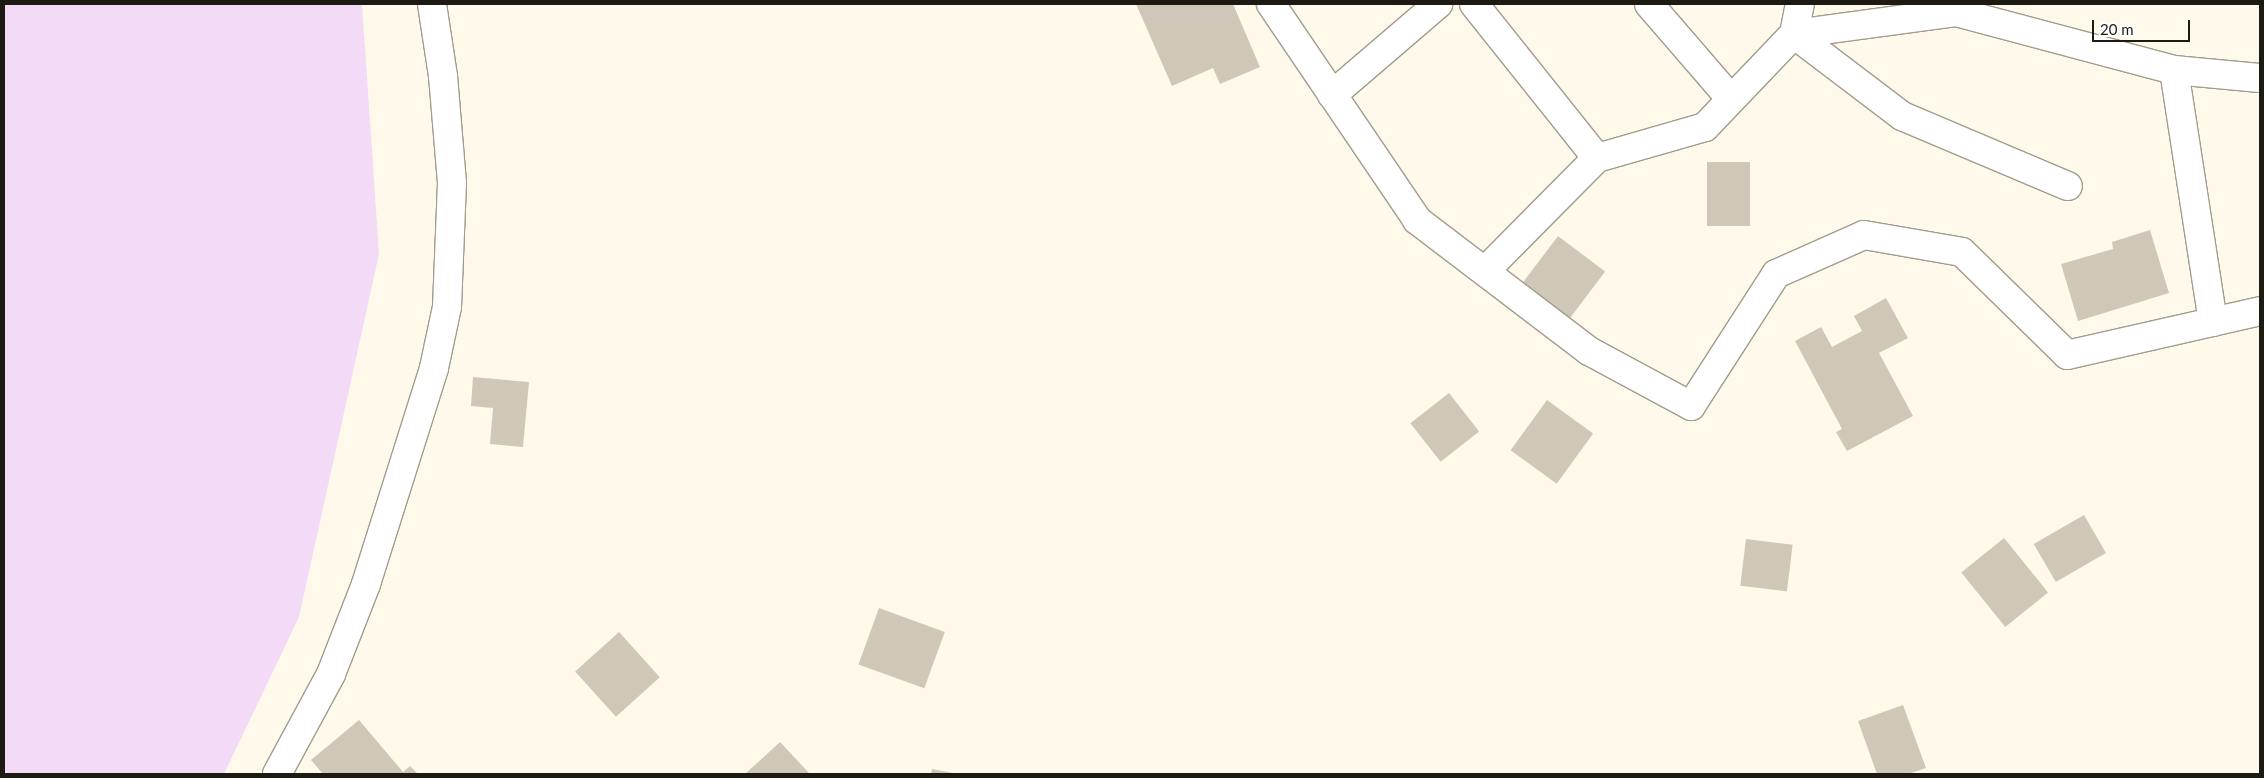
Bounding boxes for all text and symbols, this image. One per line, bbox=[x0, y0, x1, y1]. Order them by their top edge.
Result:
scale bar bbox=[2094, 10, 2192, 42]
text: 20 m bbox=[2100, 20, 2134, 38]

